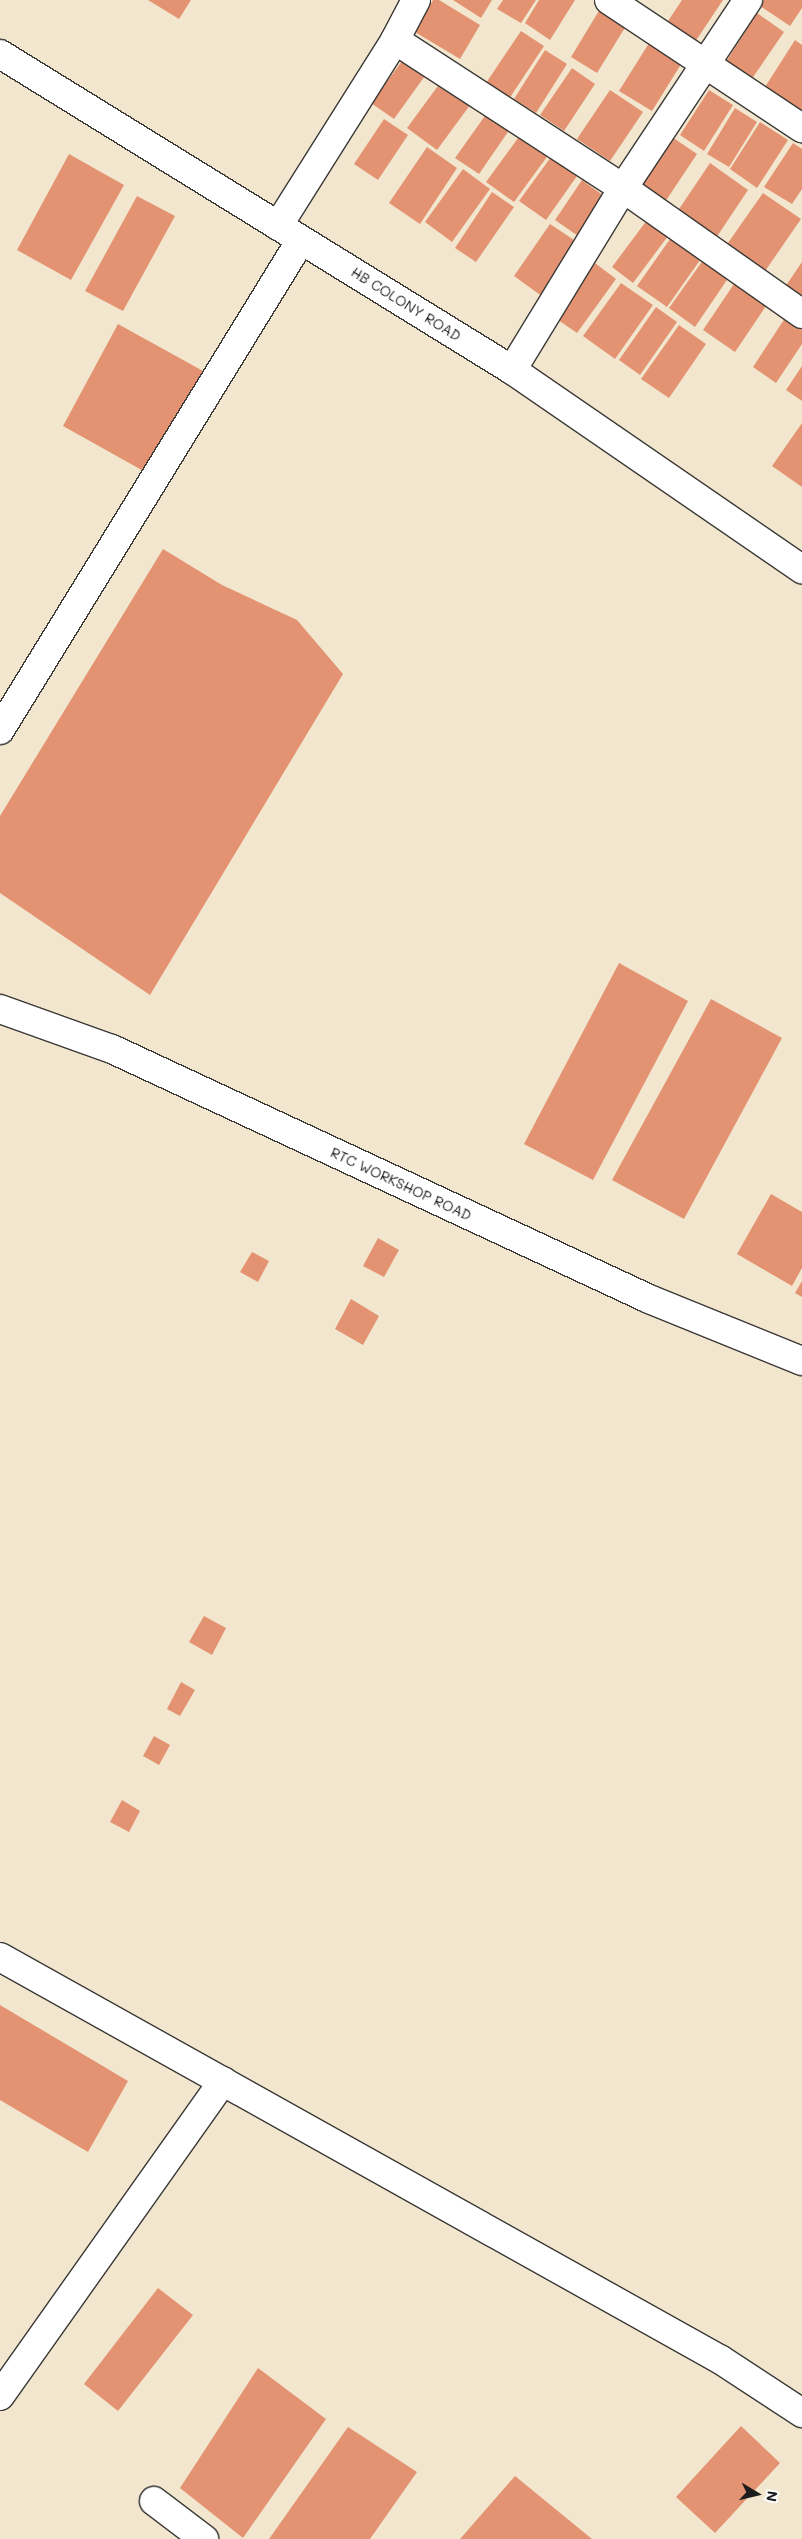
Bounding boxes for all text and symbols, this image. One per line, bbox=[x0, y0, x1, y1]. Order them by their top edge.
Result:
street label: HB COLONY ROAD bbox=[348, 263, 464, 345]
street label: RTC WORKSHOP ROAD bbox=[328, 1144, 474, 1224]
north arrow bbox=[732, 2469, 782, 2519]
text: N bbox=[762, 2490, 783, 2503]

